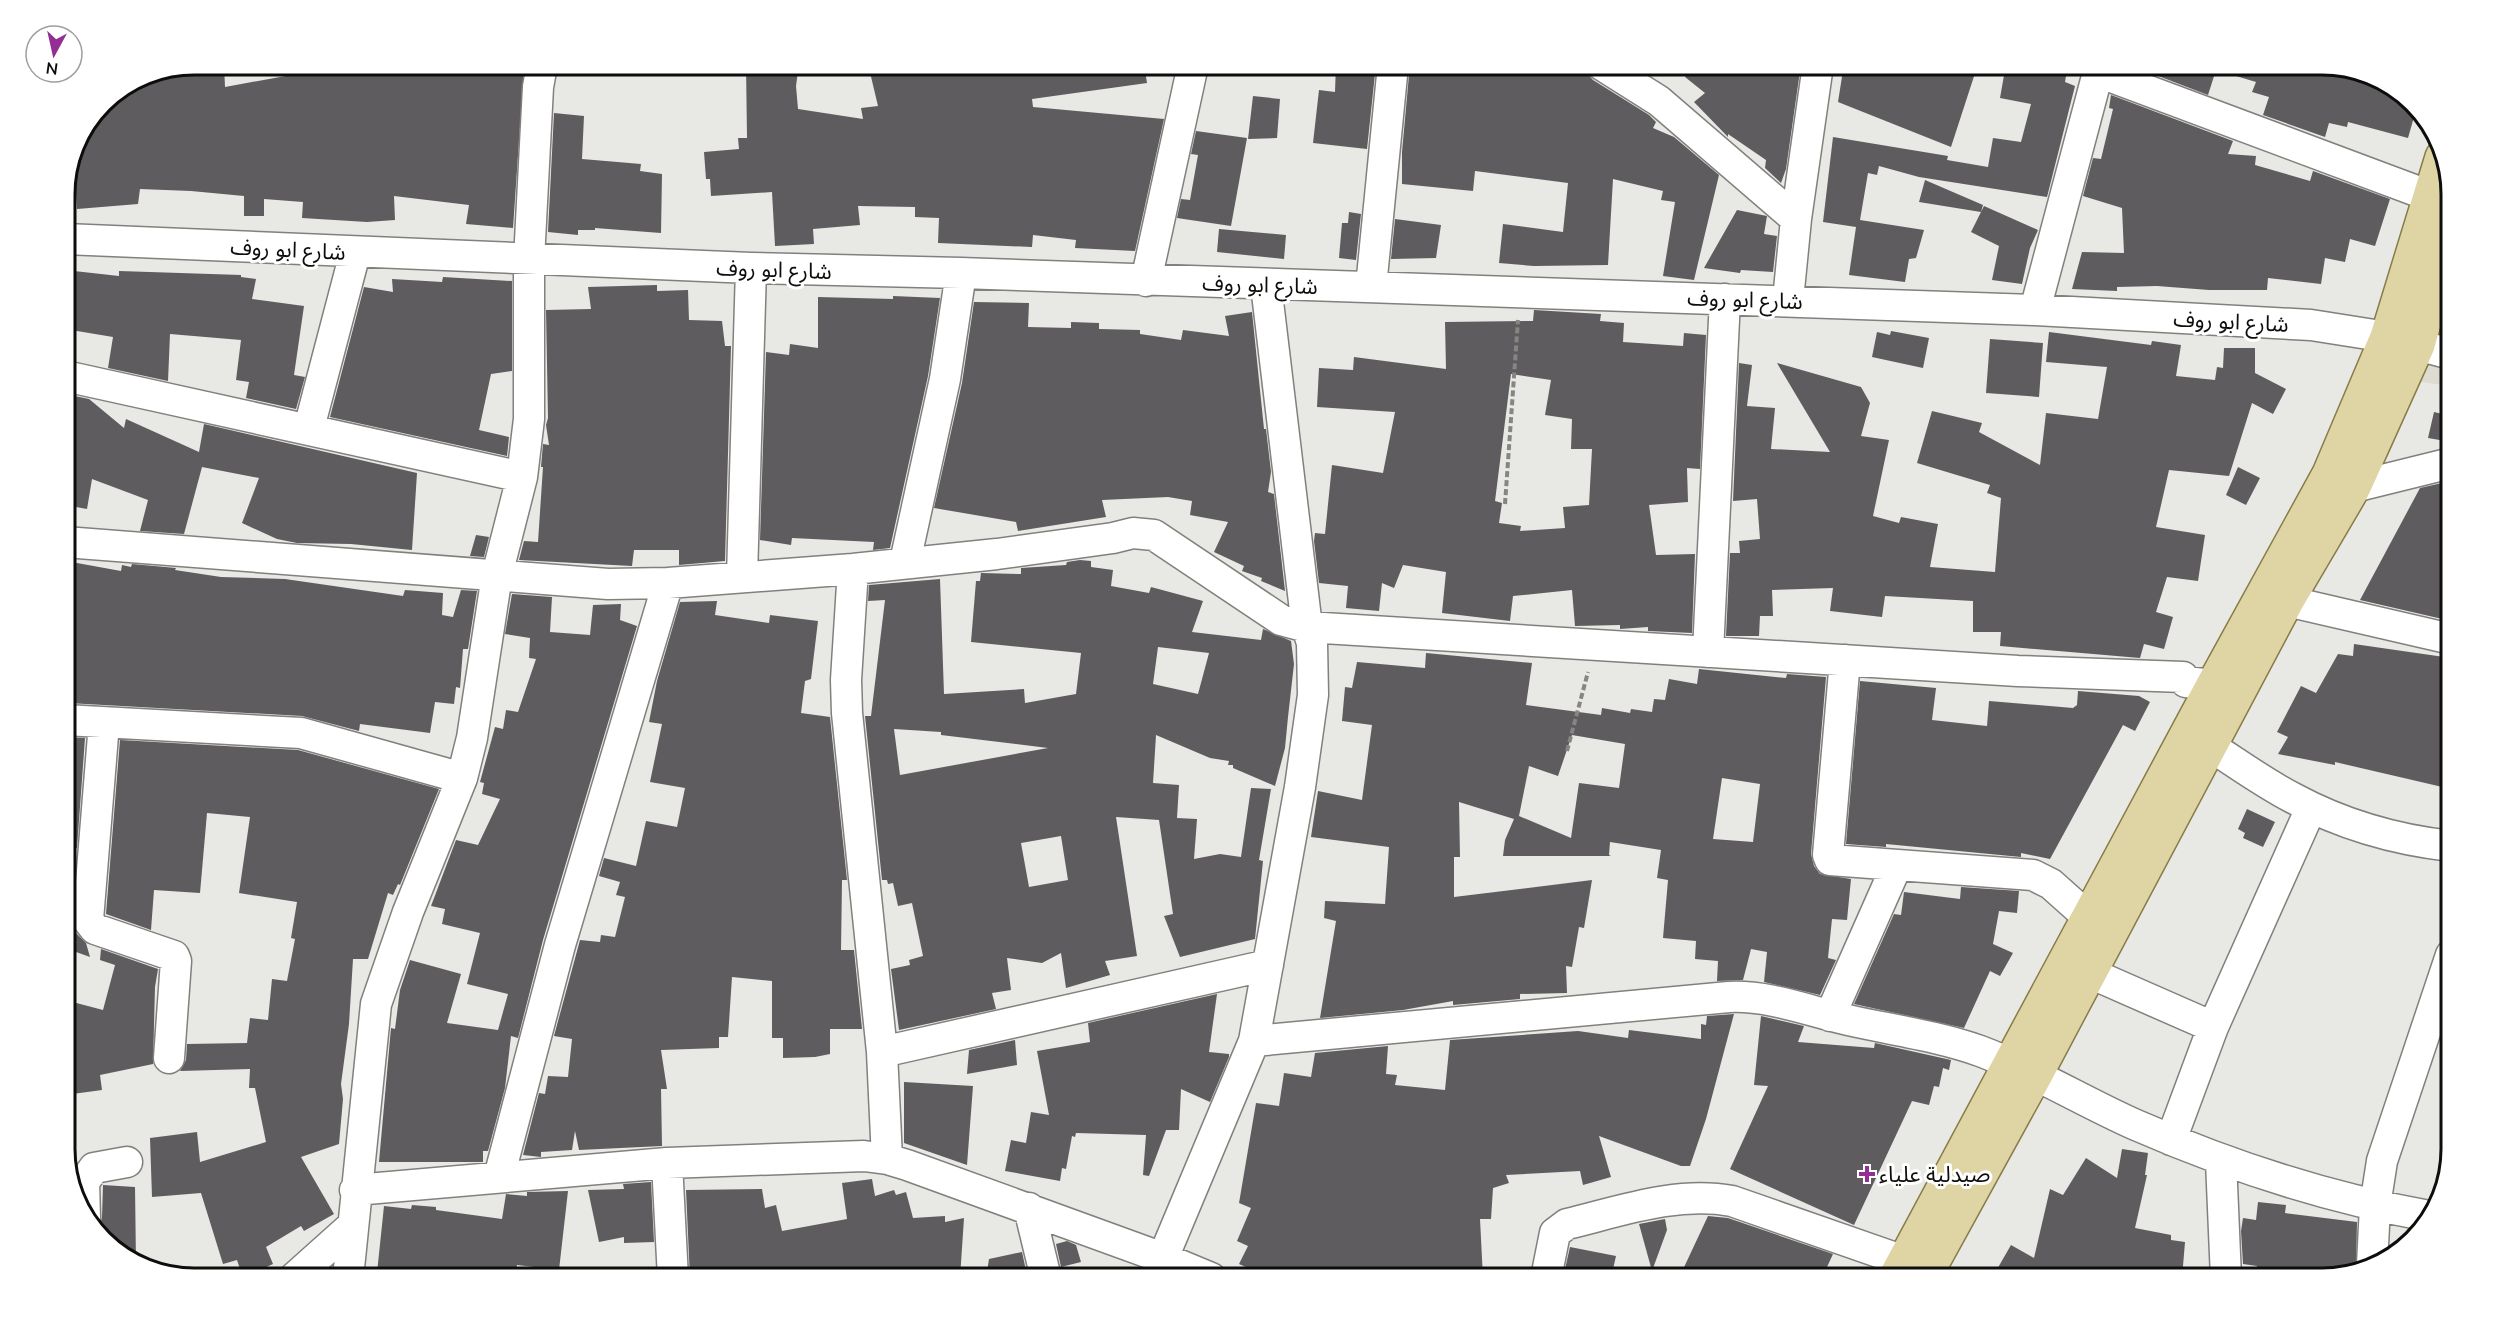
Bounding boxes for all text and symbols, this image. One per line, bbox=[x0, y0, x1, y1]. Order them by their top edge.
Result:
north arrow bbox=[24, 24, 84, 84]
text: N bbox=[45, 58, 59, 80]
street label: شارع ابو روف bbox=[229, 232, 346, 269]
street label: شارع ابو روف bbox=[716, 253, 832, 288]
street label: شارع ابو روف bbox=[1202, 268, 1318, 303]
street label: شارع ابو روف bbox=[1687, 283, 1803, 318]
street label: شارع ابو روف bbox=[2172, 304, 2289, 341]
place label: صيدلية علياء bbox=[1879, 1160, 1990, 1188]
marker: صيدلية علياء bbox=[1860, 1167, 1874, 1181]

